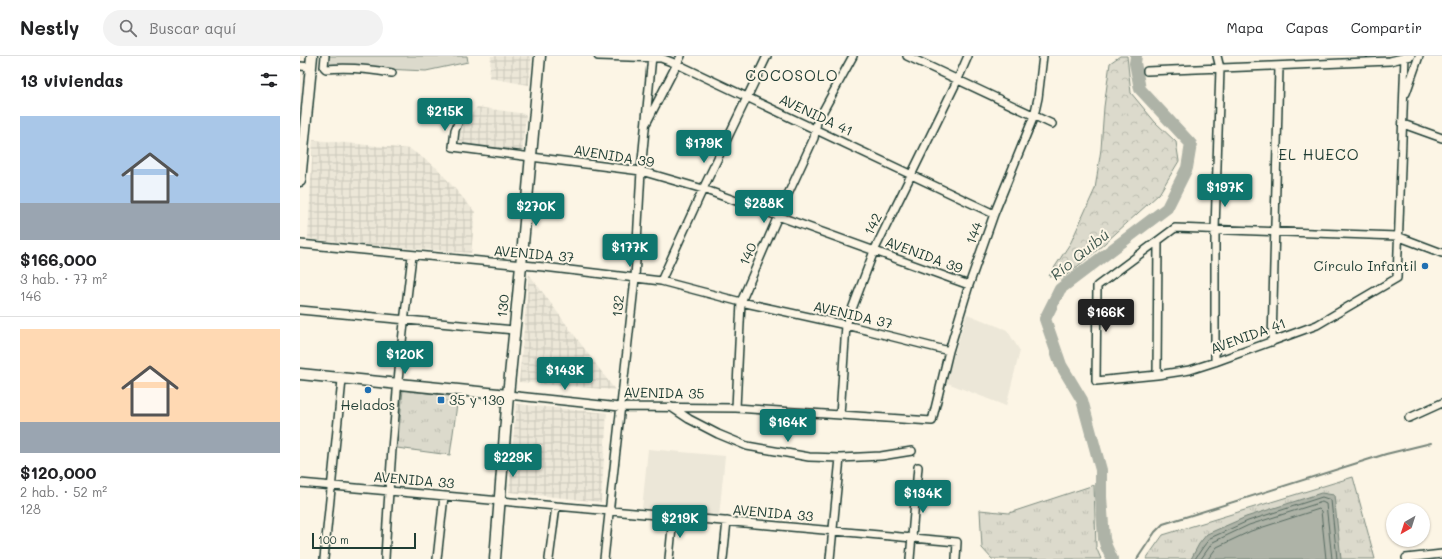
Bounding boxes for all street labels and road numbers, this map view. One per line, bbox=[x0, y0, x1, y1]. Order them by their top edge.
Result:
street label: AVENIDA 41 bbox=[776, 89, 856, 140]
street label: AVENIDA 39 bbox=[572, 140, 656, 171]
street label: 142 bbox=[859, 210, 886, 238]
street label: 144 bbox=[961, 218, 987, 247]
street label: AVENIDA 39 bbox=[883, 232, 966, 277]
street label: 140 bbox=[734, 239, 761, 268]
street label: AVENIDA 37 bbox=[493, 241, 575, 267]
street label: 130 bbox=[492, 293, 513, 318]
street label: 132 bbox=[607, 294, 628, 318]
street label: AVENIDA 37 bbox=[812, 296, 895, 333]
street label: AVENIDA 41 bbox=[1207, 313, 1288, 358]
street label: AVENIDA 35 bbox=[623, 382, 705, 403]
street label: AVENIDA 33 bbox=[373, 466, 455, 493]
street label: AVENIDA 33 bbox=[732, 499, 814, 526]

